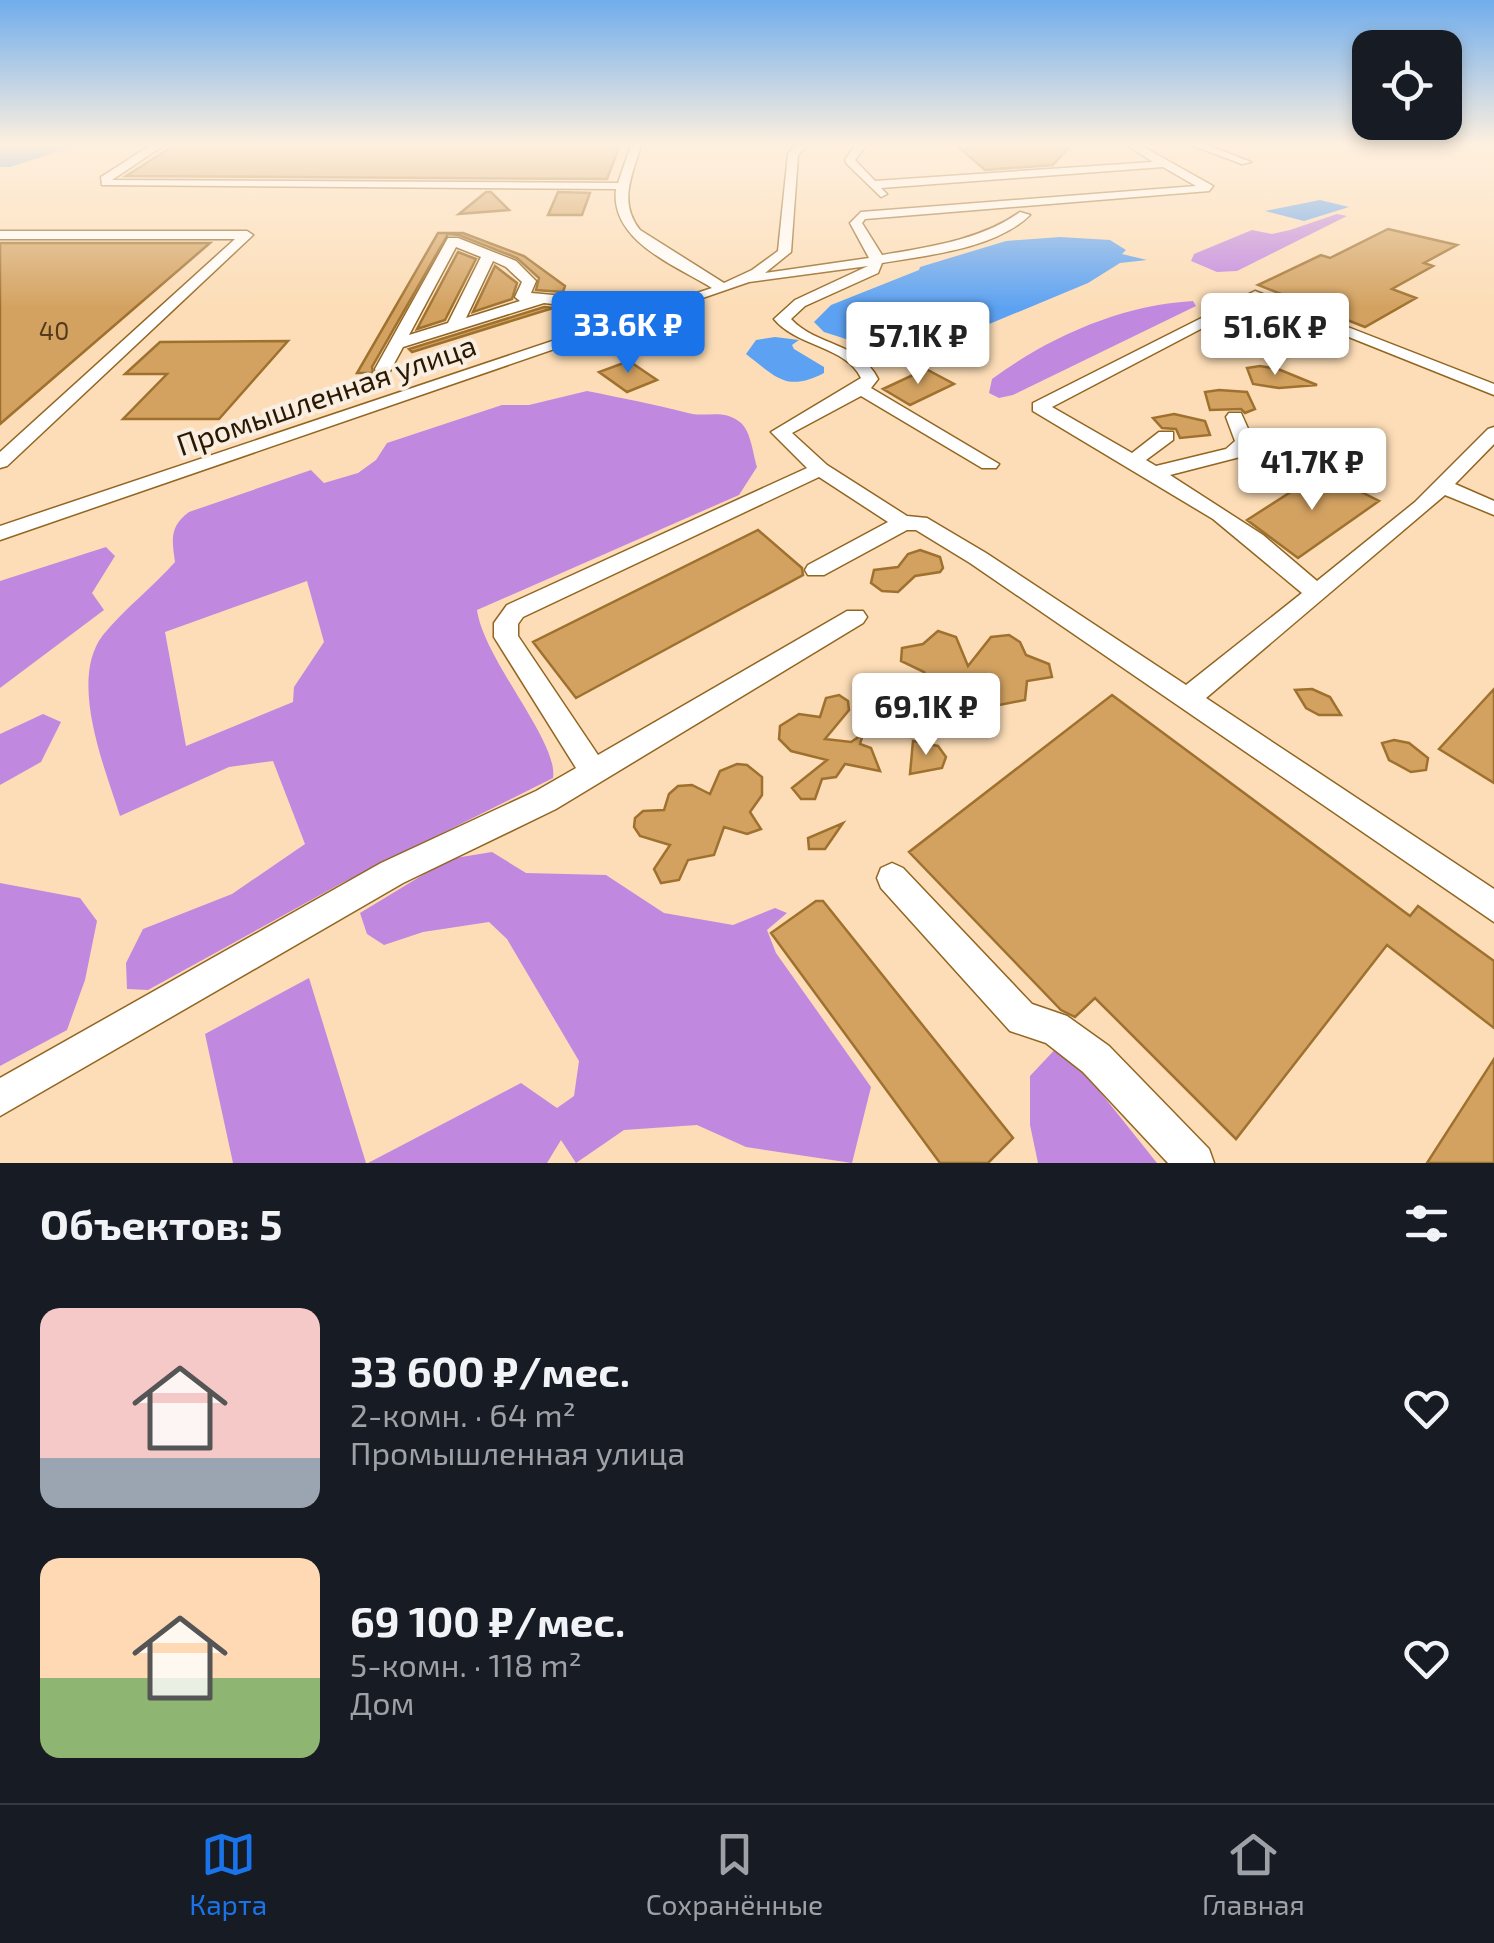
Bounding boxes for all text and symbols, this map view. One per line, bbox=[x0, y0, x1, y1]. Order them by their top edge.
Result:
map controls bbox=[1352, 30, 1462, 140]
button: locate bbox=[1352, 30, 1462, 140]
pin: 33.6K ₽ bbox=[536, 291, 720, 376]
pin: 51.6K ₽ bbox=[1183, 293, 1367, 378]
pin: 57.1K ₽ bbox=[826, 302, 1010, 387]
text: 33.6K ₽ bbox=[574, 304, 682, 342]
text: 51.6K ₽ bbox=[1223, 306, 1327, 344]
house number: 40 bbox=[39, 315, 69, 345]
text: 57.1K ₽ bbox=[868, 315, 968, 353]
street label: Промышленная улица bbox=[172, 326, 481, 463]
pin: 41.7K ₽ bbox=[1220, 428, 1404, 513]
text: 41.7K ₽ bbox=[1260, 441, 1364, 479]
pin: 69.1K ₽ bbox=[834, 673, 1018, 758]
text: 69.1K ₽ bbox=[874, 686, 978, 724]
icon: filters bbox=[1399, 1196, 1454, 1251]
text: Объектов: 5 bbox=[40, 1198, 282, 1248]
text: 33 600 ₽/мес. bbox=[350, 1345, 630, 1395]
icon: home bbox=[120, 1348, 240, 1468]
icon: heart bbox=[1399, 1381, 1454, 1436]
text: 2-комн. · 64 m² bbox=[350, 1395, 576, 1433]
text: Промышленная улица bbox=[350, 1433, 685, 1471]
text: 69 100 ₽/мес. bbox=[350, 1595, 625, 1645]
icon: home bbox=[120, 1598, 240, 1718]
icon: heart bbox=[1399, 1631, 1454, 1686]
text: 5-комн. · 118 m² bbox=[350, 1645, 582, 1683]
text: Дом bbox=[350, 1683, 414, 1721]
tab: Карта bbox=[189, 1827, 267, 1921]
tab: Сохранённые bbox=[646, 1827, 823, 1921]
tab: Главная bbox=[1202, 1827, 1305, 1921]

